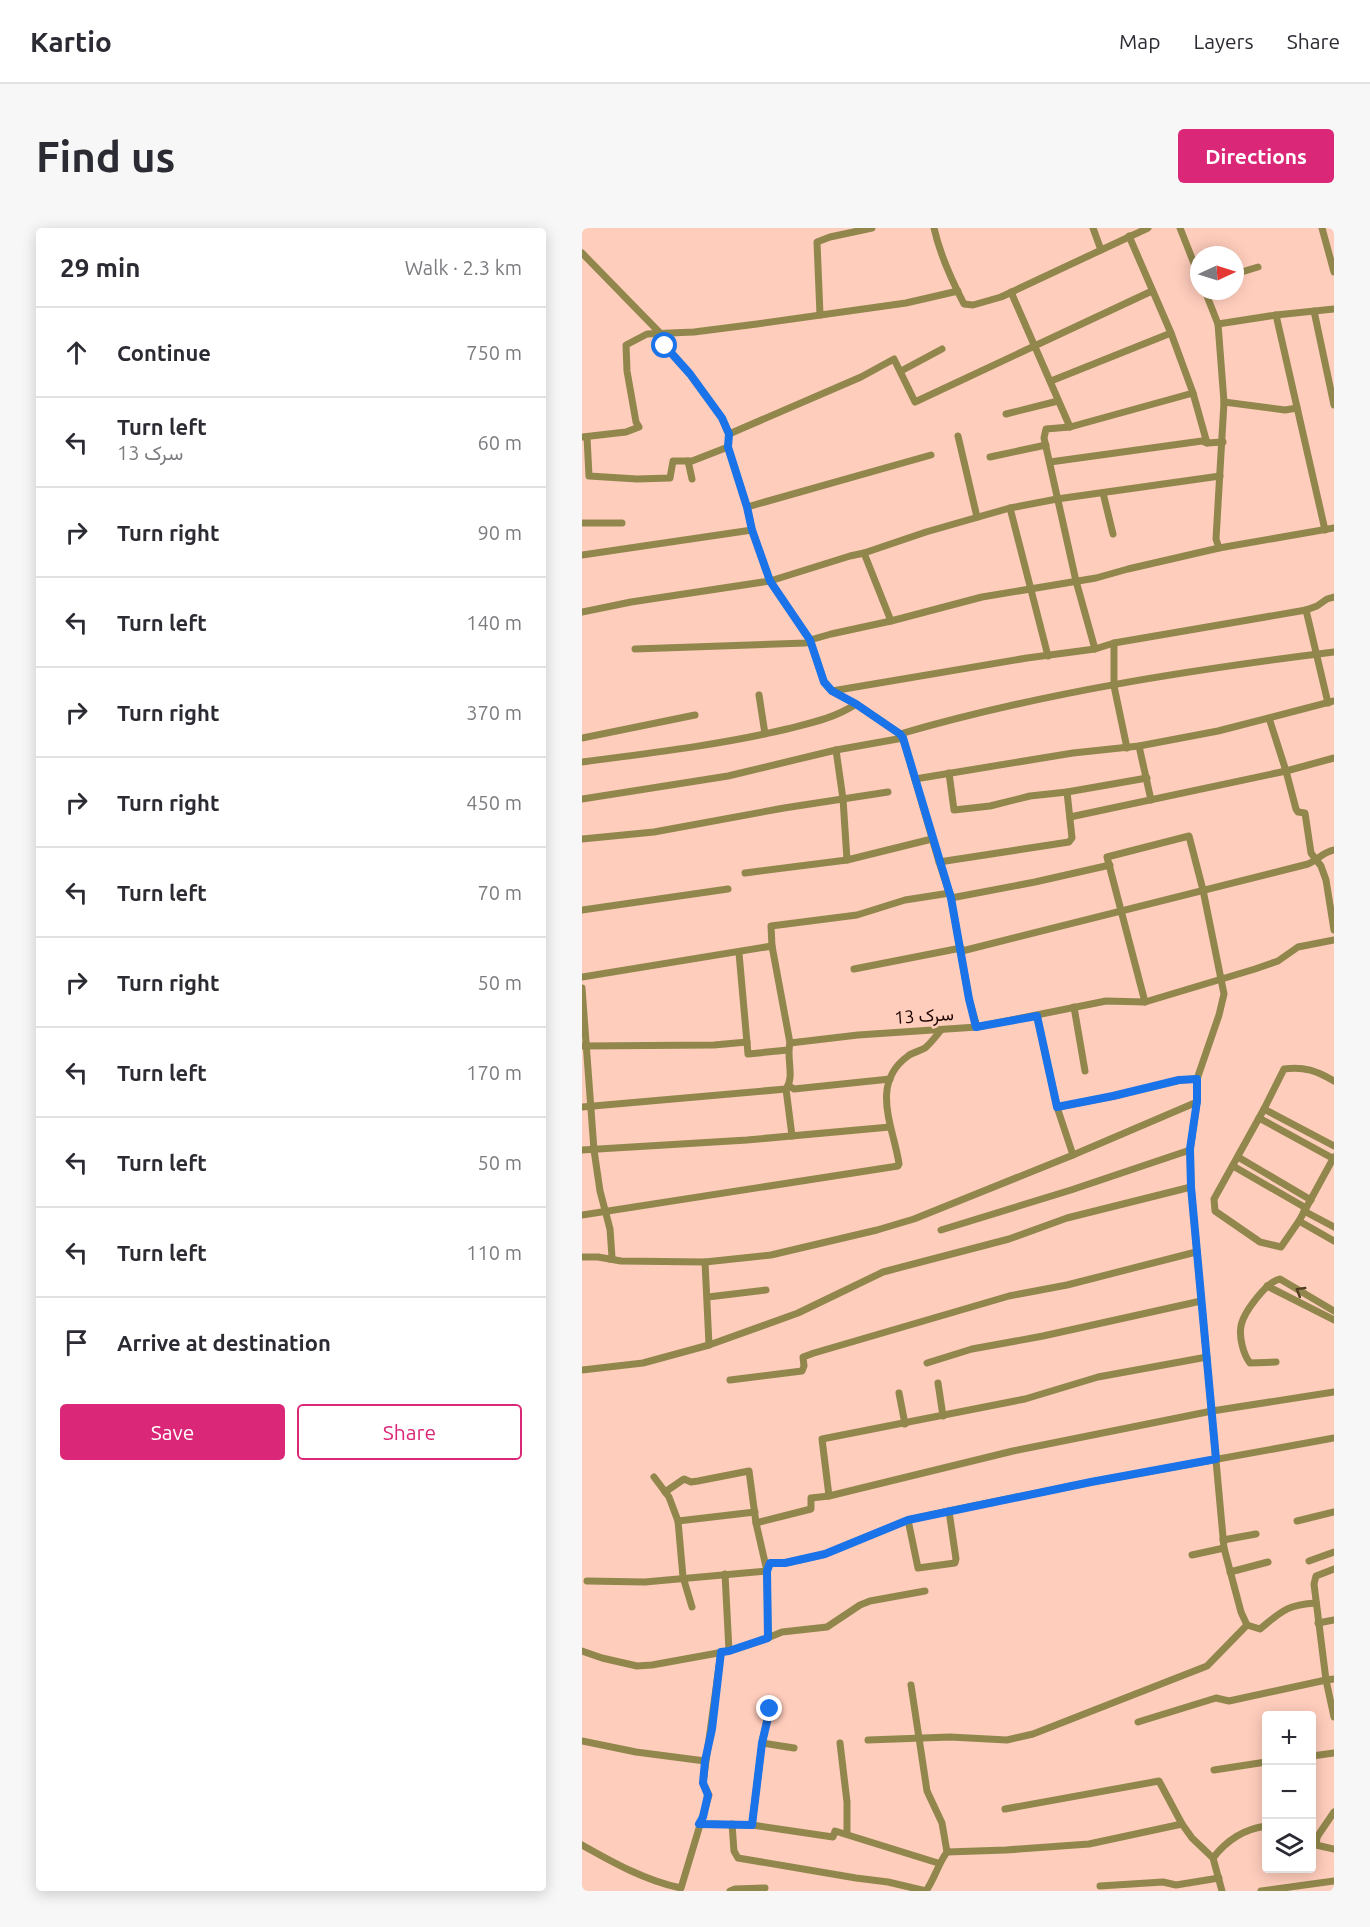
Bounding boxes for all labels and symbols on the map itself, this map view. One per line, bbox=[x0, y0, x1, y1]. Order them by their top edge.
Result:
north arrow bbox=[1190, 246, 1244, 300]
route start bbox=[651, 332, 677, 358]
street label: سرک 13 bbox=[893, 1003, 955, 1029]
one-way arrow bbox=[1296, 1286, 1306, 1298]
route end bbox=[756, 1695, 782, 1721]

